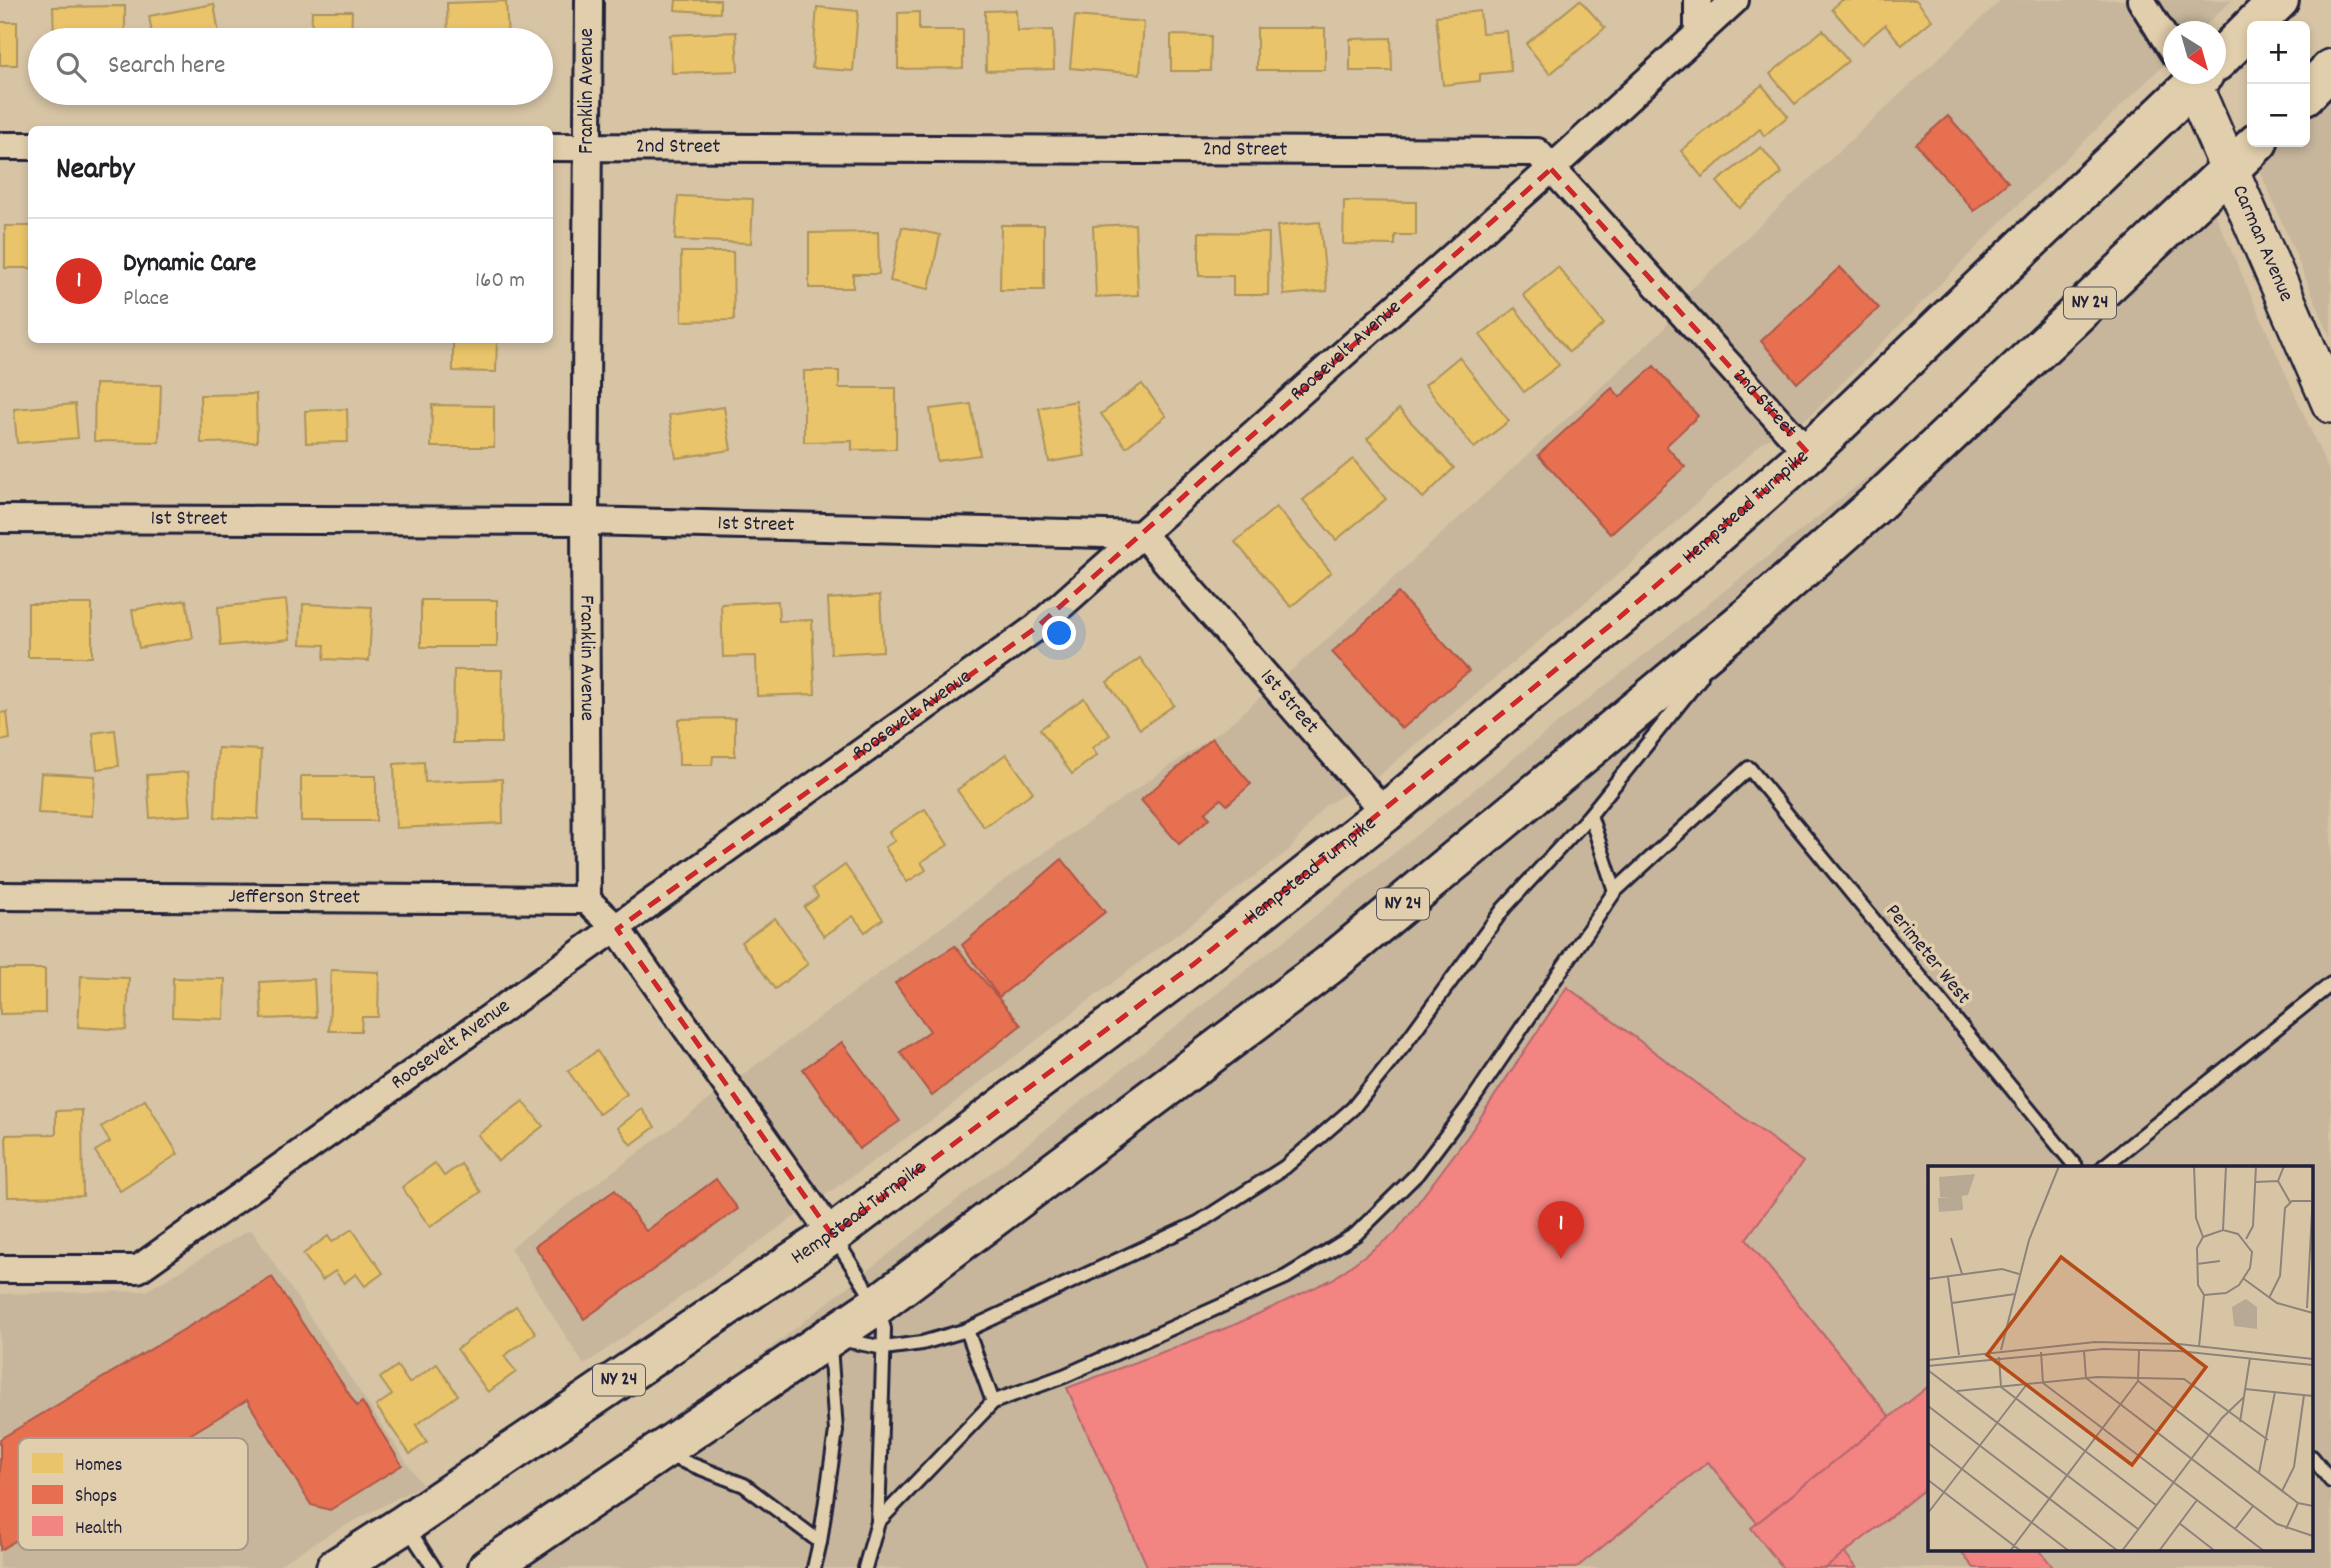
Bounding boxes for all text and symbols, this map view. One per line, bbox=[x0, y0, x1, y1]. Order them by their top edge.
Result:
north arrow bbox=[2163, 21, 2226, 84]
map controls bbox=[2247, 21, 2310, 147]
button: + bbox=[2247, 21, 2310, 84]
search box bbox=[28, 28, 553, 105]
street label: Franklin Avenue bbox=[573, 28, 603, 154]
icon: search bbox=[52, 48, 90, 86]
text: Search here bbox=[108, 48, 226, 85]
button: − bbox=[2247, 84, 2310, 147]
street label: 2nd Street bbox=[636, 132, 721, 163]
street label: 2nd Street bbox=[1203, 135, 1288, 166]
text: Nearby bbox=[56, 150, 134, 193]
street label: Carman Avenue bbox=[2223, 181, 2300, 307]
text: Dynamic Care bbox=[123, 246, 256, 283]
text: 1 bbox=[76, 265, 82, 298]
text: 160 m bbox=[475, 265, 525, 298]
text: Place bbox=[123, 283, 169, 316]
road number: NY 24 bbox=[2064, 288, 2116, 318]
street label: Roosevelt Avenue bbox=[1284, 294, 1409, 409]
street label: 2nd Street bbox=[1724, 362, 1803, 446]
street label: Hempstead Turnpike bbox=[1676, 443, 1816, 572]
street label: 1st Street bbox=[150, 505, 228, 535]
street label: 1st Street bbox=[717, 509, 795, 541]
street label: Franklin Avenue bbox=[570, 595, 601, 721]
your location bbox=[1042, 616, 1076, 650]
street label: Roosevelt Avenue bbox=[847, 663, 978, 769]
street label: 1st Street bbox=[1252, 663, 1325, 741]
street label: Hempstead Turnpike bbox=[1239, 810, 1384, 933]
street label: Jefferson Street bbox=[228, 883, 360, 913]
road number: NY 24 bbox=[1377, 888, 1429, 920]
street label: Perimeter West bbox=[1877, 898, 1977, 1012]
street label: Roosevelt Avenue bbox=[386, 992, 517, 1098]
street label: Hempstead Turnpike bbox=[786, 1154, 933, 1273]
inset map bbox=[1928, 1166, 2314, 1550]
pin: 1 bbox=[1538, 1201, 1584, 1259]
road number: NY 24 bbox=[593, 1364, 645, 1396]
legend bbox=[18, 1438, 248, 1550]
text: Homes bbox=[75, 1453, 123, 1480]
text: Shops bbox=[75, 1484, 117, 1511]
text: Health bbox=[75, 1516, 122, 1543]

